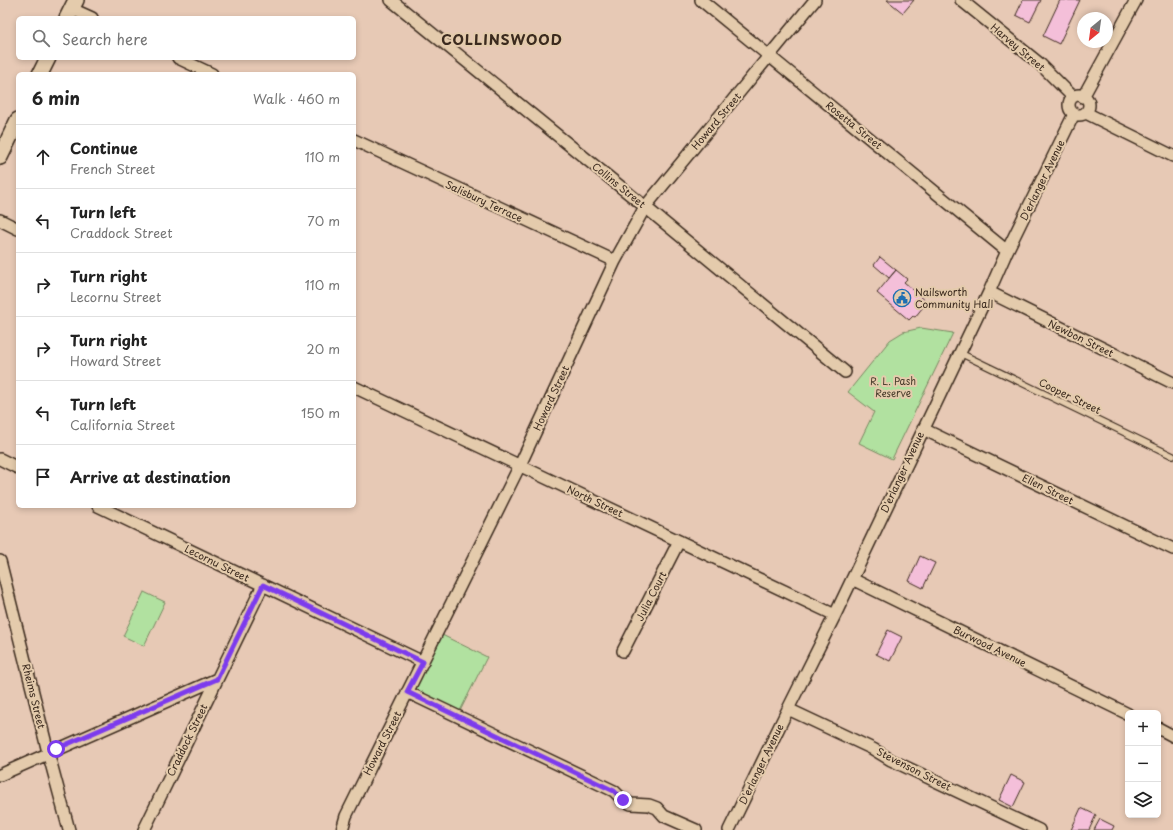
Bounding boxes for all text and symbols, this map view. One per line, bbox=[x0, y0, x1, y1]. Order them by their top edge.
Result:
north arrow bbox=[1077, 12, 1113, 48]
search box bbox=[16, 16, 356, 60]
street label: Harvey Street bbox=[988, 19, 1049, 74]
icon: search bbox=[30, 27, 52, 49]
text: Search here bbox=[62, 27, 148, 50]
district label: COLLINSWOOD bbox=[441, 29, 563, 50]
text: 6 min bbox=[32, 85, 80, 111]
text: Walk · 460 m bbox=[253, 89, 340, 108]
street label: Howard Street bbox=[687, 89, 744, 152]
street label: Rosetta Street bbox=[823, 97, 886, 152]
text: Continue bbox=[70, 136, 138, 159]
street label: D'erlanger Avenue bbox=[1016, 136, 1068, 223]
icon: ahead bbox=[32, 146, 54, 168]
text: 110 m bbox=[305, 147, 340, 166]
street label: Collins Street bbox=[589, 158, 649, 211]
text: French Street bbox=[70, 159, 155, 178]
street label: Salisbury Terrace bbox=[443, 176, 525, 225]
text: Turn left bbox=[70, 200, 136, 223]
icon: left bbox=[32, 210, 54, 232]
text: 70 m bbox=[307, 211, 340, 230]
text: Craddock Street bbox=[70, 223, 173, 242]
text: Turn right bbox=[70, 264, 147, 287]
icon: right bbox=[32, 274, 54, 296]
text: 110 m bbox=[305, 275, 340, 294]
place label: Nailsworth Community Hall bbox=[915, 284, 993, 312]
text: Lecornu Street bbox=[70, 287, 161, 306]
public building icon: Nailsworth Community Hall bbox=[892, 288, 912, 308]
street label: Newbon Street bbox=[1046, 315, 1117, 360]
text: Turn right bbox=[70, 328, 147, 351]
icon: right bbox=[32, 338, 54, 360]
text: 20 m bbox=[306, 339, 340, 358]
text: Howard Street bbox=[70, 351, 161, 370]
street label: Howard Street bbox=[529, 363, 572, 433]
park label: R. L. Pash Reserve bbox=[870, 373, 916, 400]
street label: Cooper Street bbox=[1037, 374, 1104, 417]
text: Turn left bbox=[70, 392, 136, 415]
icon: left bbox=[32, 402, 54, 424]
text: 150 m bbox=[301, 403, 340, 422]
text: California Street bbox=[70, 415, 175, 434]
street label: D'erlanger Avenue bbox=[876, 428, 927, 515]
text: Arrive at destination bbox=[70, 465, 231, 488]
icon: arrive bbox=[32, 466, 54, 488]
street label: Ellen Street bbox=[1020, 470, 1076, 507]
street label: North Street bbox=[565, 481, 626, 520]
street label: Lecornu Street bbox=[182, 540, 252, 585]
street label: Julia Court bbox=[632, 568, 670, 623]
street label: Burwood Avenue bbox=[951, 621, 1030, 670]
street label: Rheims Street bbox=[19, 662, 50, 730]
street label: Craddock Street bbox=[163, 701, 211, 779]
street label: Howard Street bbox=[359, 708, 404, 777]
map controls bbox=[1125, 710, 1161, 818]
button: + bbox=[1125, 710, 1161, 746]
street label: D'erlanger Avenue bbox=[735, 720, 787, 807]
route start bbox=[47, 740, 65, 758]
street label: Stevenson Street bbox=[874, 743, 954, 794]
button: − bbox=[1125, 746, 1161, 782]
button: layers bbox=[1125, 782, 1161, 818]
route end bbox=[614, 791, 632, 809]

